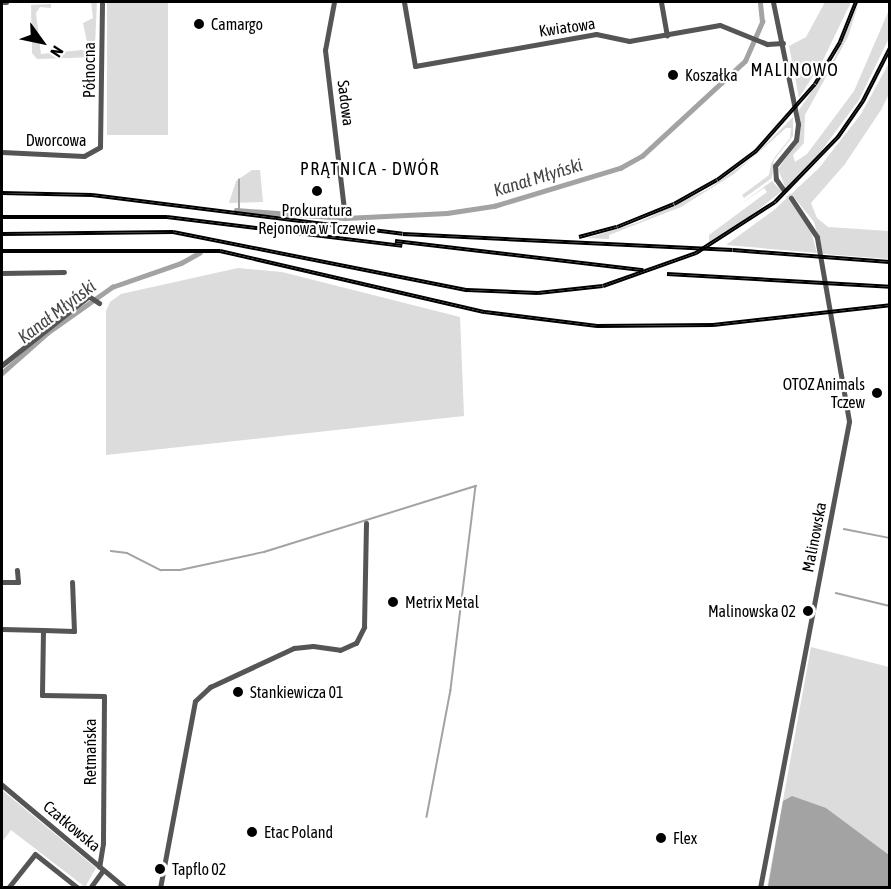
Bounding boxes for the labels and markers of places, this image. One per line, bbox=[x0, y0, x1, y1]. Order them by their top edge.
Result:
place label: Camargo bbox=[211, 14, 263, 34]
marker: Camargo bbox=[192, 17, 206, 31]
place label: Koszałka bbox=[685, 65, 738, 85]
marker: Koszałka bbox=[666, 68, 680, 82]
marker: Prokuratura Rejonowa w Tczewie bbox=[310, 184, 324, 198]
place label: Prokuratura Rejonowa w Tczewie bbox=[258, 200, 376, 238]
place label: OTOZ Animals Tczew bbox=[783, 374, 865, 412]
marker: OTOZ Animals Tczew bbox=[870, 386, 884, 400]
place label: Metrix Metal bbox=[405, 592, 479, 612]
marker: Metrix Metal bbox=[386, 595, 400, 609]
place label: Malinowska 02 bbox=[708, 601, 796, 621]
marker: Malinowska 02 bbox=[801, 604, 815, 618]
place label: Stankiewicza 01 bbox=[250, 682, 343, 702]
marker: Stankiewicza 01 bbox=[231, 685, 245, 699]
place label: Etac Poland bbox=[264, 822, 333, 842]
marker: Etac Poland bbox=[245, 825, 259, 839]
place label: Flex bbox=[673, 828, 697, 848]
marker: Flex bbox=[654, 831, 668, 845]
place label: Tapflo 02 bbox=[172, 859, 226, 879]
marker: Tapflo 02 bbox=[153, 862, 167, 876]

